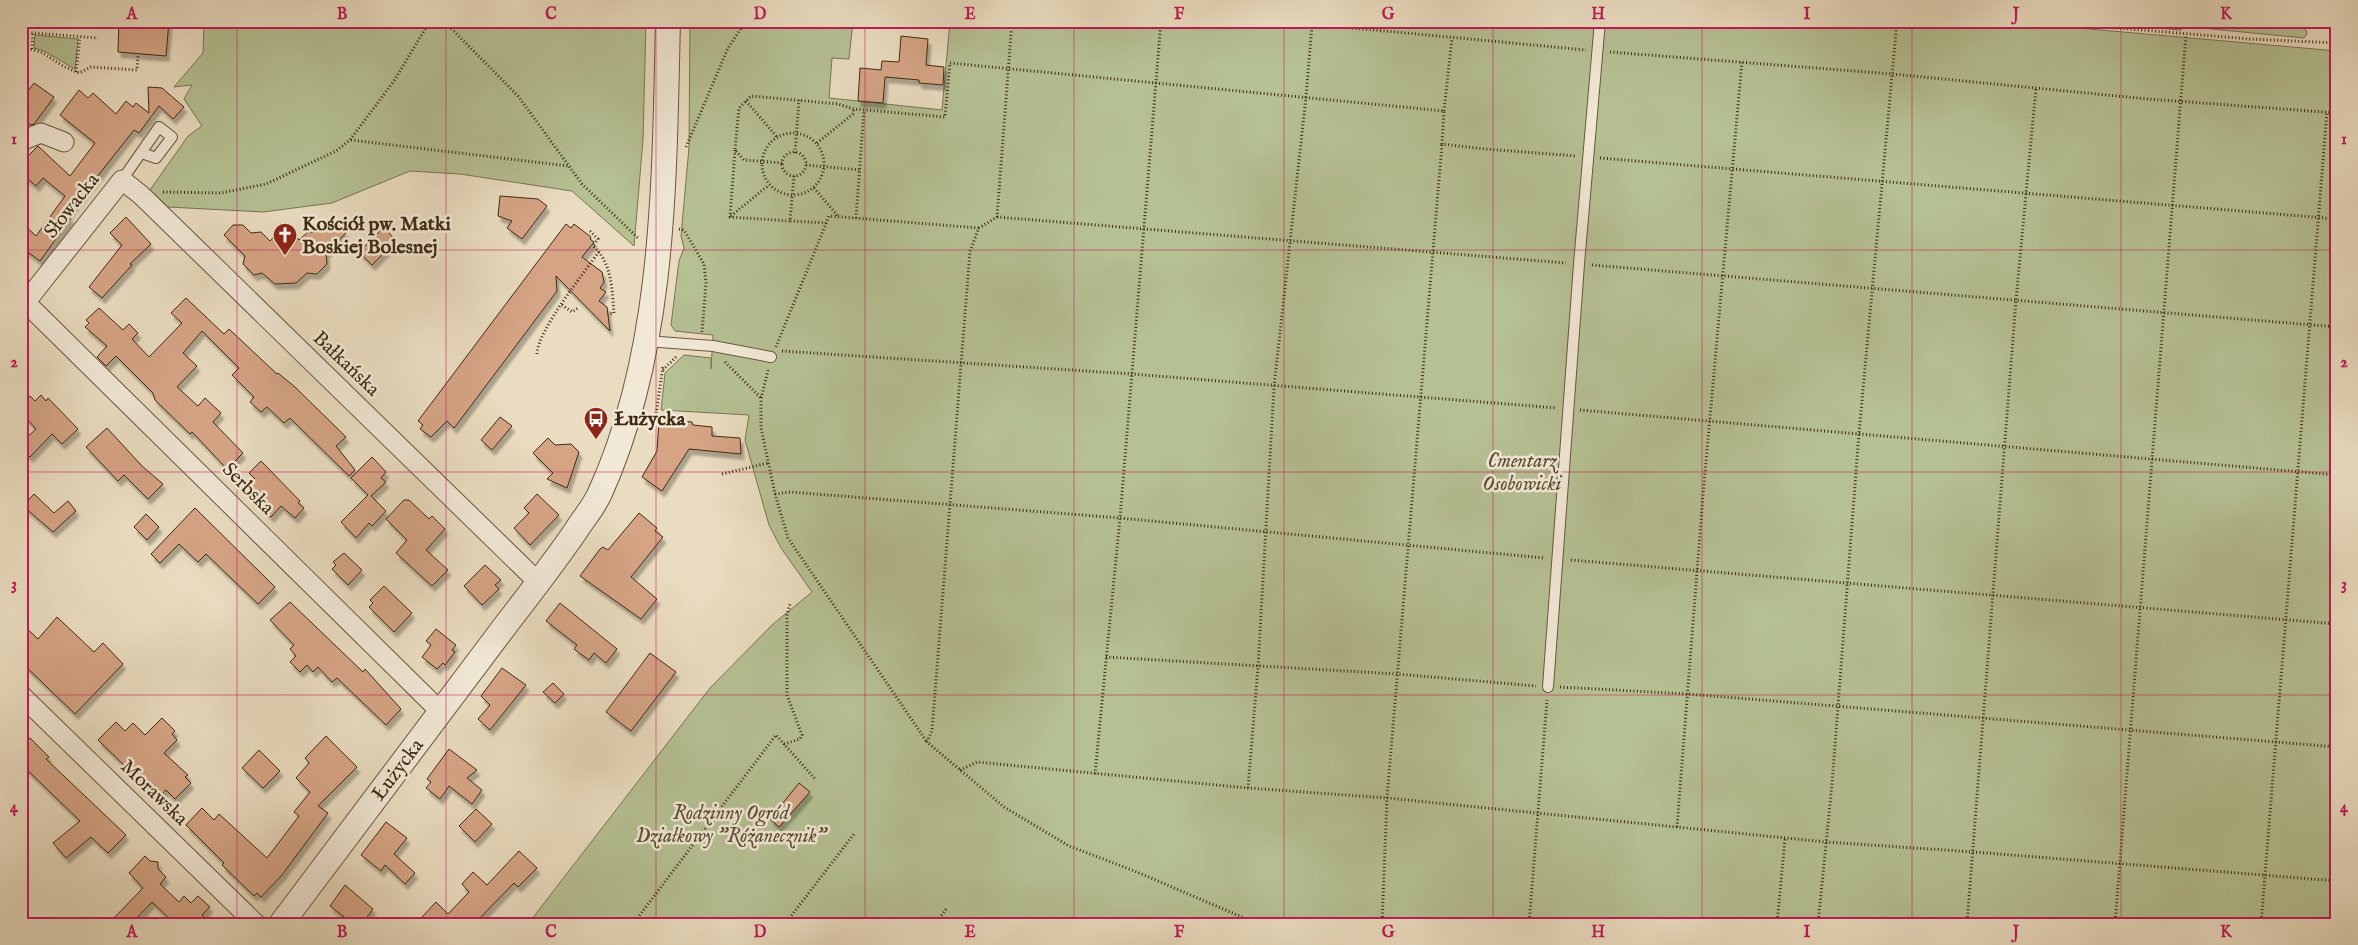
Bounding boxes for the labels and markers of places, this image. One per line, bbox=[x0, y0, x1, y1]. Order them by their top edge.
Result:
place label: Kościół pw. Matki Boskiej Bolesnej bbox=[302, 212, 451, 260]
church icon: Kościół pw. Matki Boskiej Bolesnej bbox=[272, 222, 298, 256]
bus stop icon: Łużycka bbox=[583, 406, 609, 440]
place label: Łużycka bbox=[614, 407, 686, 432]

